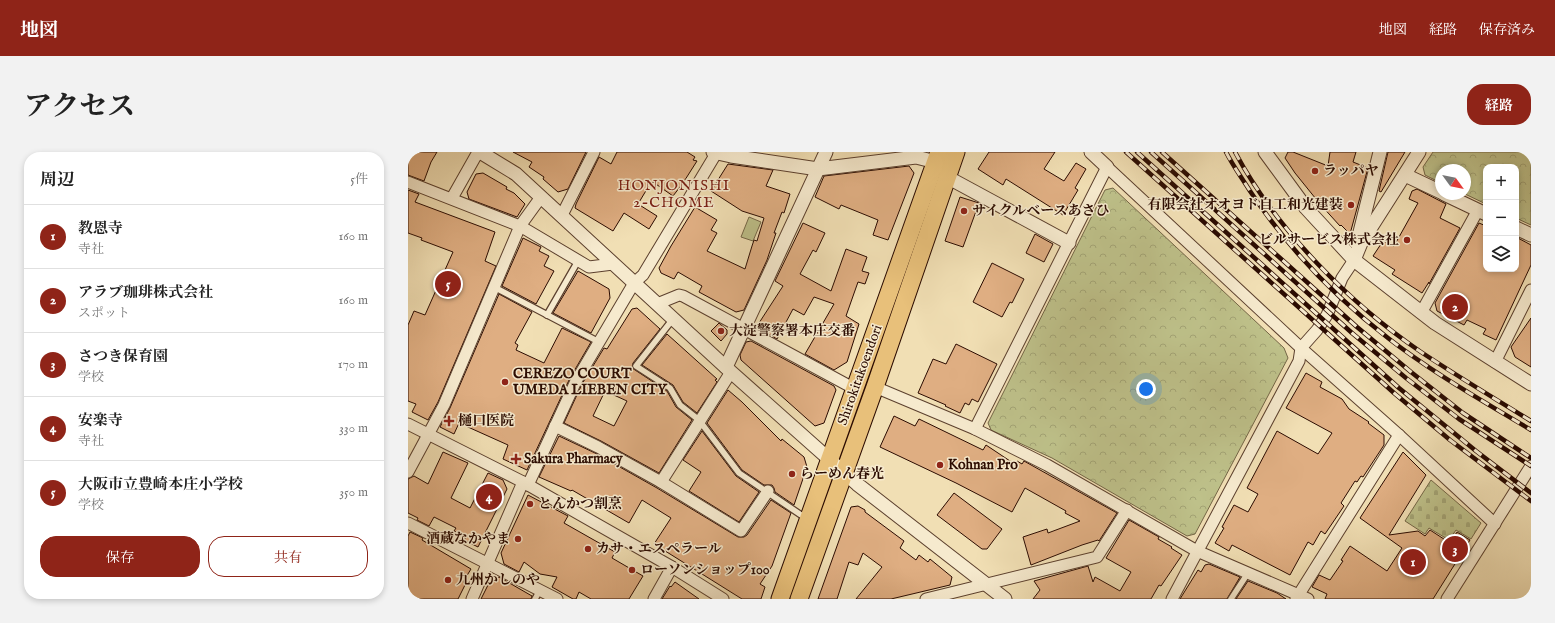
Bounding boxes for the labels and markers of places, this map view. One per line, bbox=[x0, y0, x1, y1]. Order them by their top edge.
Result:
place label: ラッパヤ bbox=[1323, 162, 1379, 180]
marker: ラッパヤ bbox=[1310, 166, 1320, 176]
place label: 有限会社オオヨド自工和光建装 bbox=[1147, 196, 1343, 214]
marker: 有限会社オオヨド自工和光建装 bbox=[1346, 200, 1356, 210]
place label: サイクルベースあさひ bbox=[972, 202, 1110, 220]
marker: サイクルベースあさひ bbox=[959, 206, 969, 216]
place label: ビルサービス株式会社 bbox=[1259, 231, 1399, 249]
marker: ビルサービス株式会社 bbox=[1402, 235, 1412, 245]
pin: 5 bbox=[435, 269, 461, 299]
pin: 2 bbox=[1442, 292, 1468, 322]
place label: 大淀警察署本庄交番 bbox=[729, 322, 855, 340]
marker: 大淀警察署本庄交番 bbox=[716, 326, 726, 336]
place label: CEREZO COURT UMEDA LIEBEN CITY bbox=[512, 365, 668, 399]
marker: CEREZO COURT UMEDA LIEBEN CITY bbox=[500, 377, 510, 387]
place label: 樋口医院 bbox=[458, 412, 514, 430]
marker: 樋口医院 bbox=[443, 415, 455, 427]
place label: Sakura Pharmacy bbox=[524, 450, 624, 468]
marker: Sakura Pharmacy bbox=[511, 454, 521, 464]
place label: Kohnan Pro bbox=[948, 456, 1018, 474]
marker: Kohnan Pro bbox=[935, 460, 945, 470]
place label: らーめん春光 bbox=[800, 465, 884, 483]
marker: らーめん春光 bbox=[787, 469, 797, 479]
pin: 4 bbox=[476, 482, 502, 512]
place label: とんかつ割烹 bbox=[538, 495, 622, 513]
marker: とんかつ割烹 bbox=[525, 499, 535, 509]
place label: 酒蔵なかやま bbox=[426, 530, 510, 548]
marker: 酒蔵なかやま bbox=[513, 534, 523, 544]
pin: 3 bbox=[1442, 534, 1468, 564]
place label: カサ・エスペラール bbox=[596, 540, 722, 558]
marker: カサ・エスペラール bbox=[583, 544, 593, 554]
pin: 1 bbox=[1400, 547, 1426, 577]
place label: ローソンショップ100 bbox=[640, 561, 770, 579]
marker: ローソンショップ100 bbox=[627, 565, 637, 575]
place label: 九州かしのや bbox=[456, 571, 540, 589]
marker: 九州かしのや bbox=[443, 575, 453, 585]

